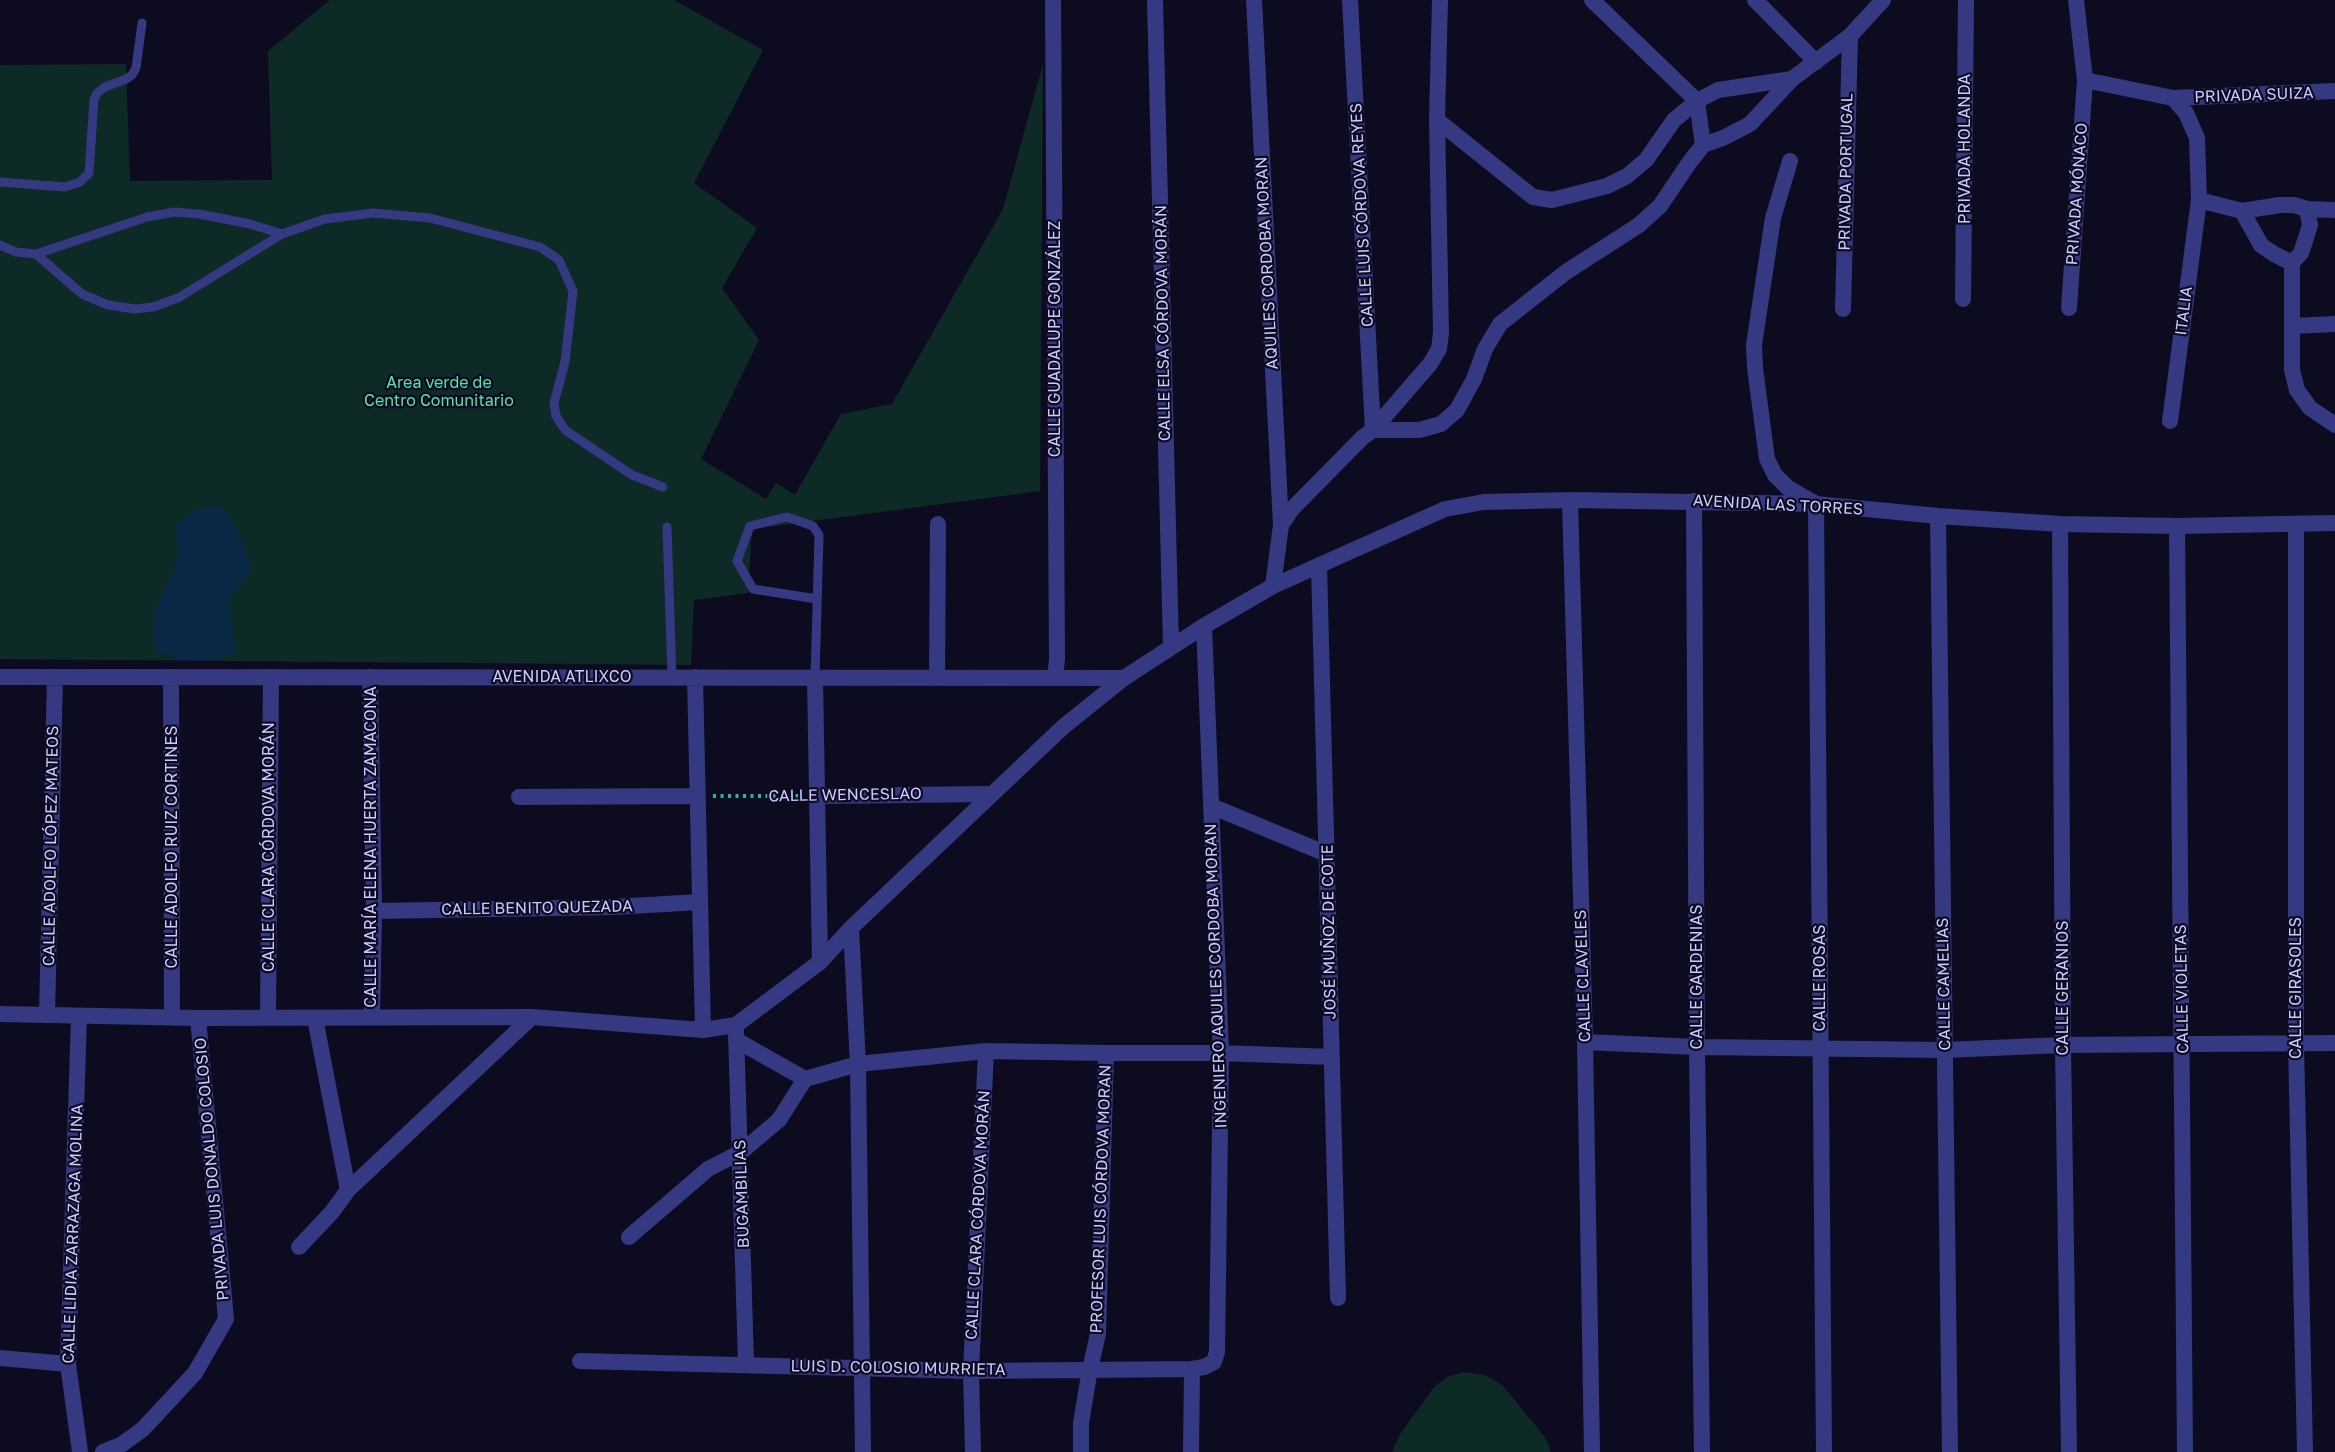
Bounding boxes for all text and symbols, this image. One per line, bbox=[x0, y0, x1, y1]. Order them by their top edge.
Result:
street label: PRIVADA HOLANDA bbox=[1955, 74, 1975, 224]
street label: PRIVADA SUIZA bbox=[2194, 83, 2314, 107]
street label: PRIVADA PORTUGAL bbox=[1835, 93, 1857, 251]
street label: CALLE LUIS CÓRDOVA REYES bbox=[1347, 103, 1377, 327]
street label: PRIVADA MÓNACO bbox=[2062, 122, 2092, 266]
street label: AQUILES CORDOBA MORAN bbox=[1252, 156, 1282, 370]
street label: CALLE ELSA CÓRDOVA MORÁN bbox=[1151, 205, 1175, 441]
street label: CALLE GUADALUPE GONZÁLEZ bbox=[1045, 221, 1065, 457]
street label: ITALIA bbox=[2171, 285, 2197, 337]
park label: Area verde de Centro Comunitario bbox=[364, 373, 514, 411]
street label: AVENIDA LAS TORRES bbox=[1693, 491, 1863, 519]
street label: AVENIDA ATLIXCO bbox=[492, 667, 632, 687]
street label: CALLE MARÍA ELENA HUERTA ZAMACONA bbox=[361, 686, 381, 1008]
street label: CALLE CLARA CÓRDOVA MORÁN bbox=[259, 722, 279, 972]
street label: CALLE ADOLFO RUIZ CORTINES bbox=[162, 725, 182, 969]
street label: CALLE ADOLFO LÓPEZ MATEOS bbox=[39, 726, 63, 966]
street label: CALLE WENCESLAO bbox=[768, 784, 922, 806]
street label: INGENIERO AQUILES CORDOBA MORAN bbox=[1201, 823, 1231, 1129]
street label: JOSÉ MUÑOZ DE COTE bbox=[1318, 845, 1340, 1019]
street label: CALLE BENITO QUEZADA bbox=[441, 897, 633, 919]
street label: CALLE GARDENIAS bbox=[1687, 905, 1707, 1049]
street label: CALLE CLAVELES bbox=[1571, 909, 1595, 1043]
street label: CALLE CAMELIAS bbox=[1933, 917, 1955, 1051]
street label: CALLE GIRASOLES bbox=[2286, 917, 2306, 1059]
street label: CALLE GERANIOS bbox=[2053, 920, 2073, 1056]
street label: CALLE VIOLETAS bbox=[2171, 924, 2193, 1054]
street label: CALLE ROSAS bbox=[1810, 925, 1830, 1031]
street label: PRIVADA LUIS DONALDO COLOSIO bbox=[191, 1037, 233, 1301]
street label: PROFESOR LUIS CÓRDOVA MORAN bbox=[1087, 1064, 1115, 1334]
street label: CALLE CLARA CÓRDOVA MORÁN bbox=[962, 1090, 994, 1340]
street label: CALLE LIDIA ZARRAZAGA MOLINA bbox=[59, 1104, 87, 1364]
street label: BUGAMBILIAS bbox=[731, 1139, 753, 1249]
street label: LUIS D. COLOSIO MURRIETA bbox=[790, 1357, 1006, 1379]

